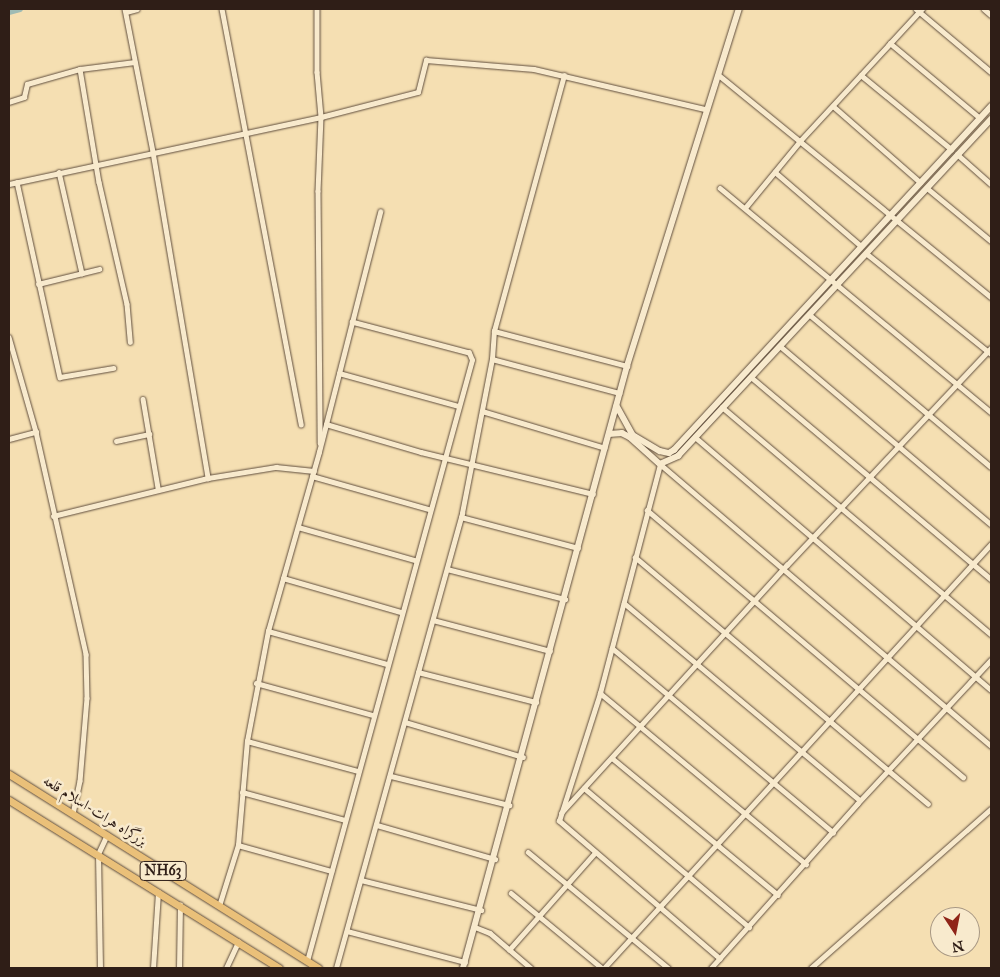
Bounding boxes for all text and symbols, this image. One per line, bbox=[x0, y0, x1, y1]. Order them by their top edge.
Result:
street label: بزرگراه هرات-اسلام قلعه bbox=[40, 772, 150, 850]
road number: NH63 bbox=[139, 859, 187, 882]
north arrow bbox=[930, 907, 980, 957]
text: N bbox=[950, 937, 965, 956]

